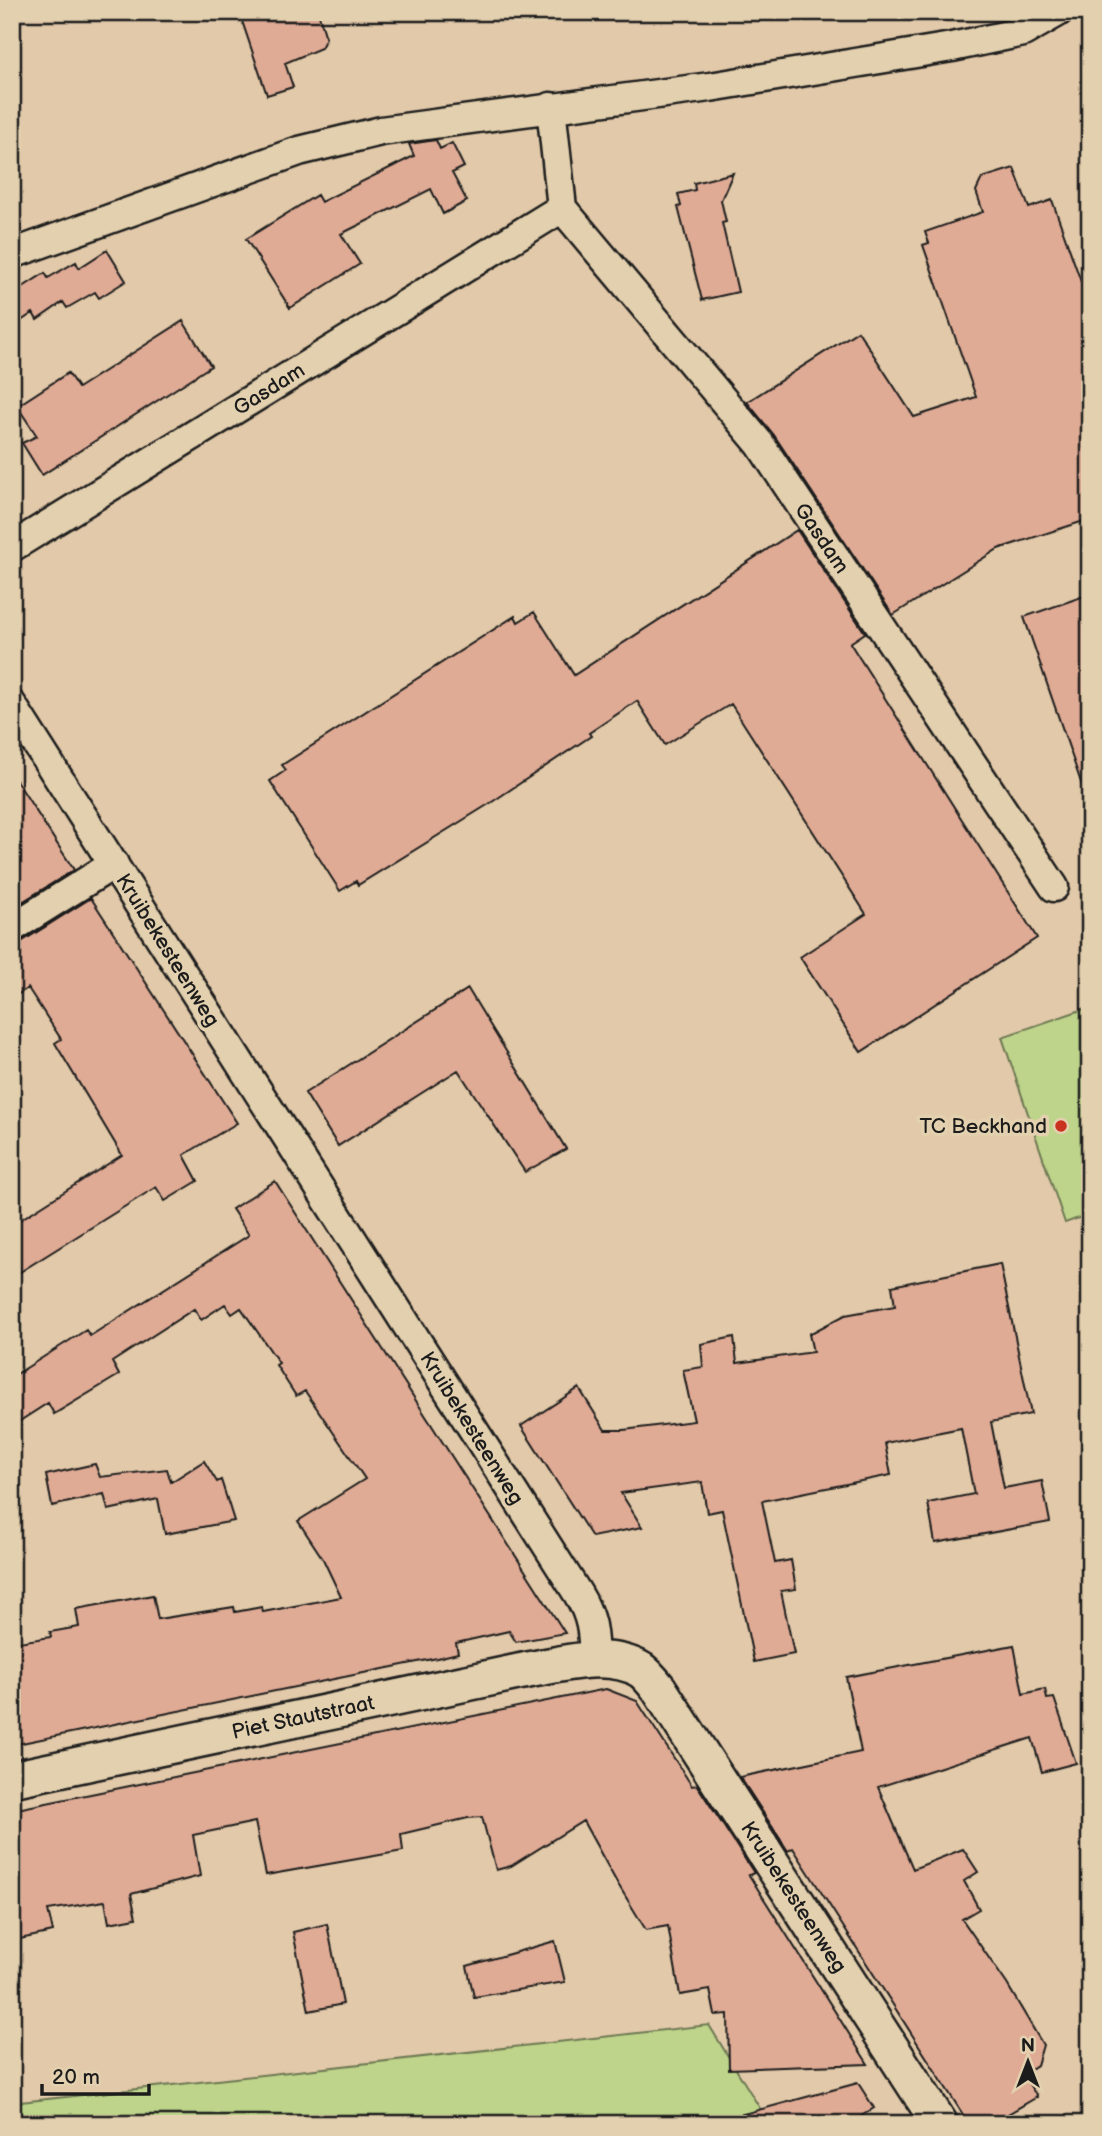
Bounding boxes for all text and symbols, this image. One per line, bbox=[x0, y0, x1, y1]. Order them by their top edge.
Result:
street label: Gasdam bbox=[229, 358, 310, 421]
street label: Gasdam bbox=[789, 498, 854, 578]
street label: Kruibekesteenweg bbox=[110, 869, 225, 1031]
place label: TC Beckhand bbox=[919, 1114, 1047, 1139]
marker: TC Beckhand bbox=[1053, 1118, 1069, 1134]
street label: Kruibekesteenweg bbox=[414, 1347, 529, 1509]
street label: Piet Stautstraat bbox=[230, 1690, 377, 1745]
street label: Kruibekesteenweg bbox=[735, 1817, 852, 1978]
north arrow bbox=[993, 2028, 1064, 2098]
text: N bbox=[1021, 2035, 1035, 2058]
scale bar bbox=[42, 2052, 149, 2096]
text: 20 m bbox=[52, 2065, 100, 2090]

